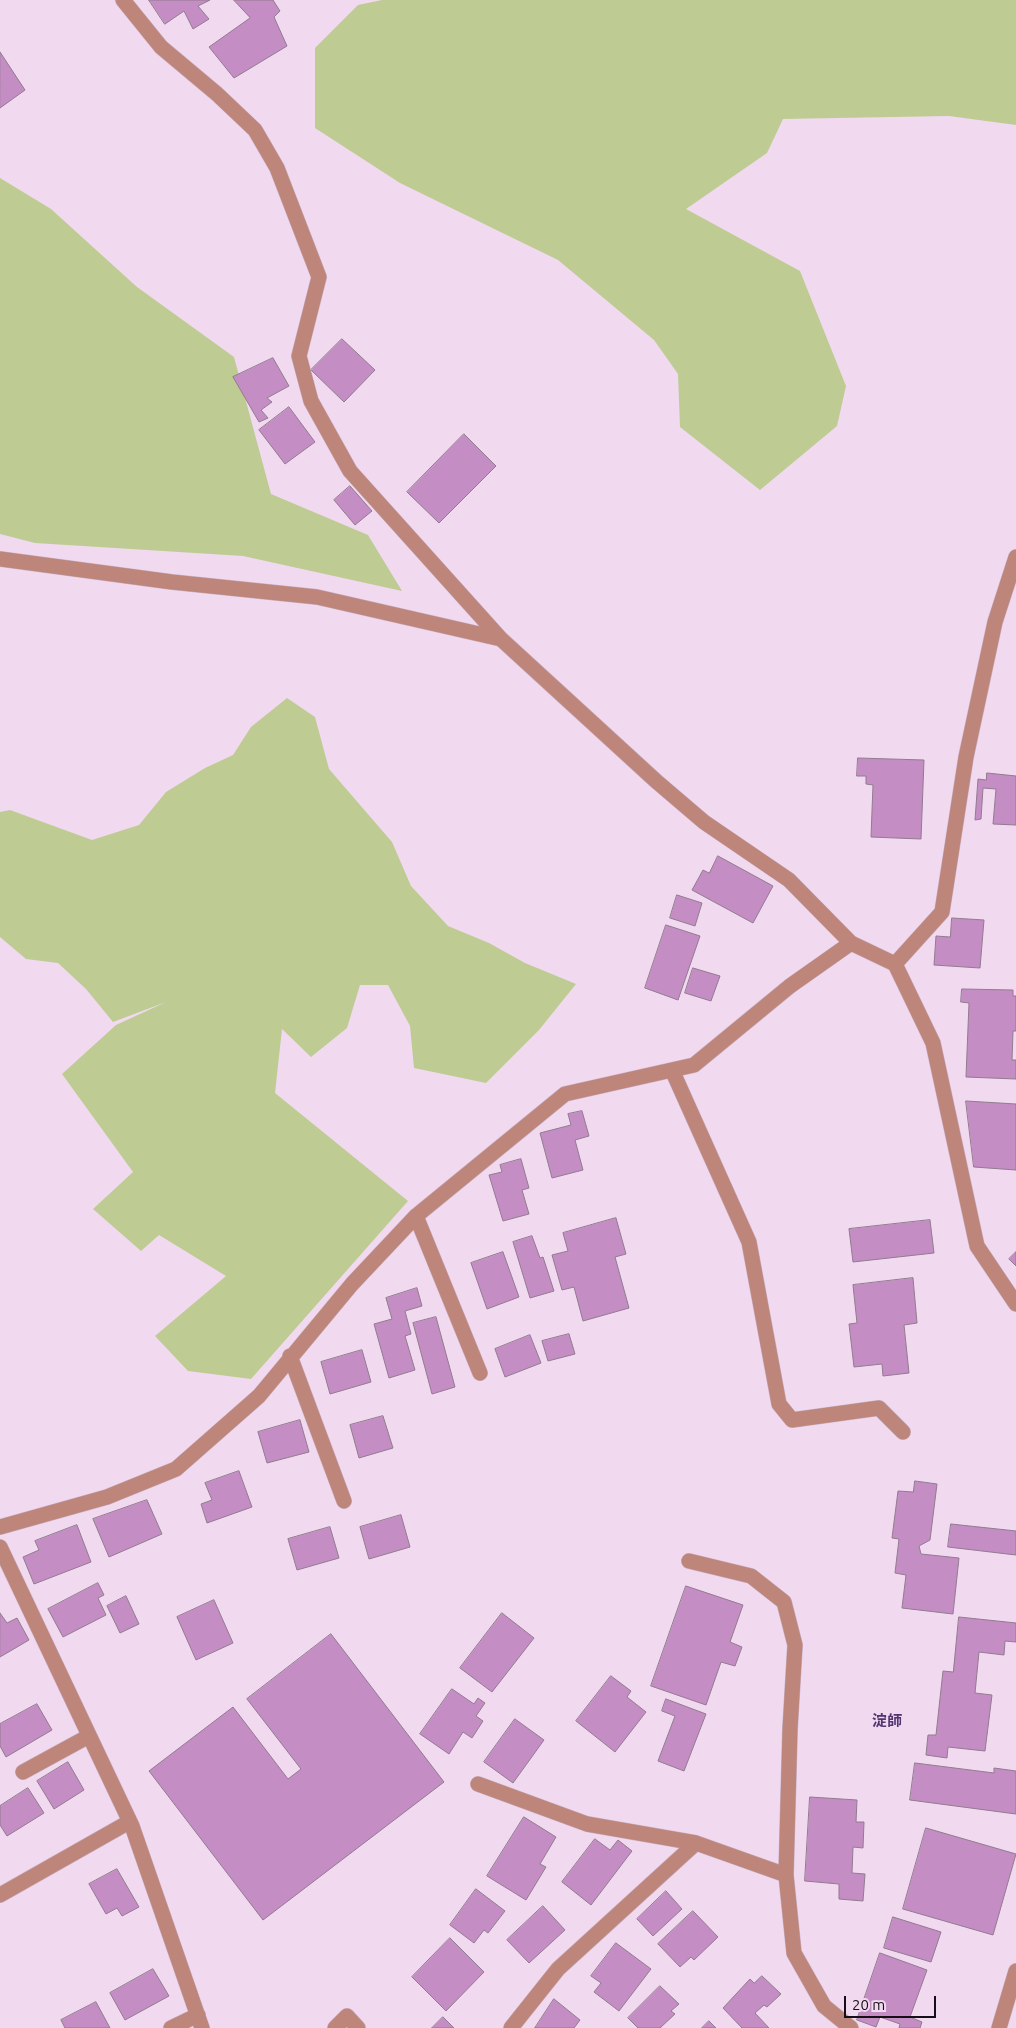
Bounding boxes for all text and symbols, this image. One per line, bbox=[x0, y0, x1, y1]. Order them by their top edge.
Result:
district label: 淀師 bbox=[872, 1712, 902, 1730]
scale bar bbox=[846, 1986, 938, 2018]
text: 20 m bbox=[852, 1996, 885, 2013]

